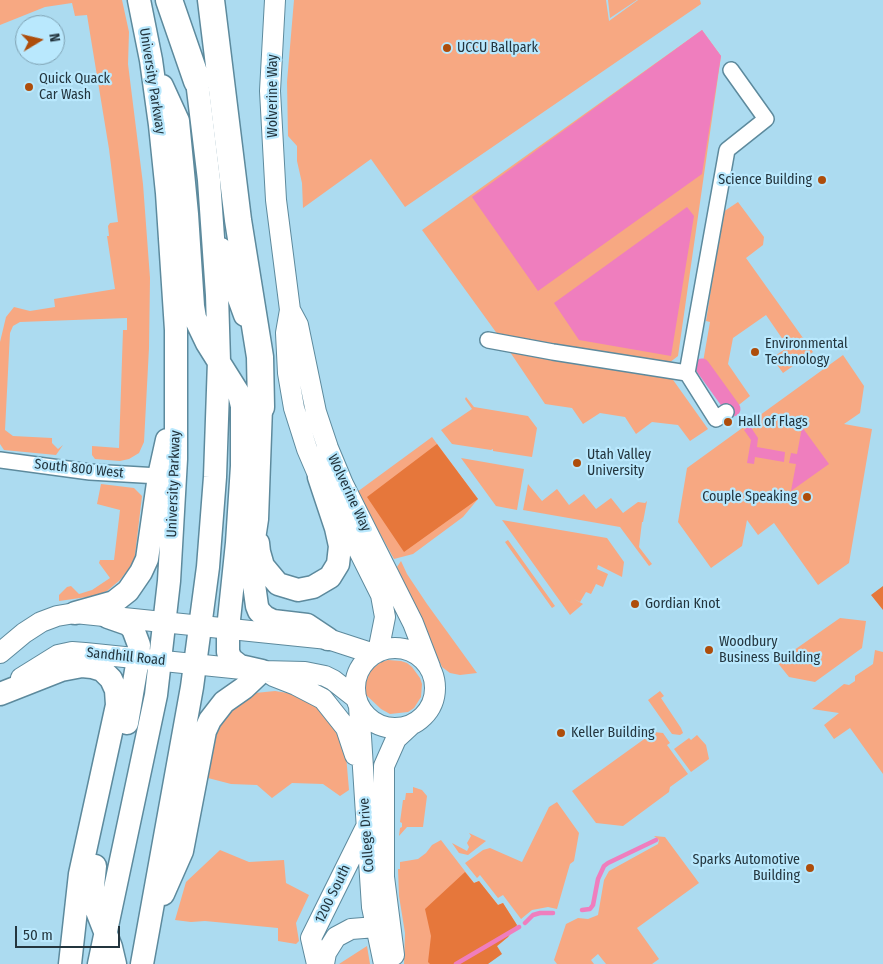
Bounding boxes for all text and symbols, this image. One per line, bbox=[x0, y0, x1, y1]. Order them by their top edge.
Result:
north arrow bbox=[15, 15, 65, 65]
street label: University Parkway bbox=[135, 27, 169, 135]
text: N bbox=[45, 32, 63, 43]
place label: UCCU Ballpark bbox=[457, 40, 538, 56]
marker: UCCU Ballpark bbox=[441, 42, 453, 54]
street label: Wolverine Way bbox=[265, 54, 281, 138]
place label: Quick Quack Car Wash bbox=[39, 71, 110, 104]
marker: Quick Quack Car Wash bbox=[23, 81, 35, 93]
place label: Science Building bbox=[718, 172, 812, 188]
marker: Science Building bbox=[816, 174, 828, 186]
place label: Environmental Technology bbox=[765, 336, 848, 368]
marker: Environmental Technology bbox=[749, 346, 761, 358]
place label: Hall of Flags bbox=[738, 414, 808, 430]
marker: Hall of Flags bbox=[722, 416, 734, 428]
street label: University Parkway bbox=[164, 430, 184, 538]
place label: Utah Valley University bbox=[587, 447, 651, 480]
street label: Wolverine Way bbox=[324, 452, 374, 534]
street label: South 800 West bbox=[34, 456, 124, 482]
marker: Utah Valley University bbox=[571, 457, 583, 469]
place label: Couple Speaking bbox=[702, 489, 797, 505]
marker: Couple Speaking bbox=[801, 491, 813, 503]
place label: Gordian Knot bbox=[645, 596, 720, 612]
marker: Gordian Knot bbox=[629, 598, 641, 610]
place label: Woodbury Business Building bbox=[719, 634, 820, 666]
marker: Woodbury Business Building bbox=[703, 644, 715, 656]
street label: Sandhill Road bbox=[86, 645, 166, 669]
place label: Keller Building bbox=[571, 725, 655, 741]
marker: Keller Building bbox=[555, 727, 567, 739]
street label: College Drive bbox=[356, 797, 378, 873]
place label: Sparks Automotive Building bbox=[693, 852, 800, 884]
street label: 1200 South bbox=[312, 862, 354, 926]
marker: Sparks Automotive Building bbox=[804, 862, 816, 874]
scale bar bbox=[18, 916, 122, 948]
text: 50 m bbox=[23, 926, 53, 944]

